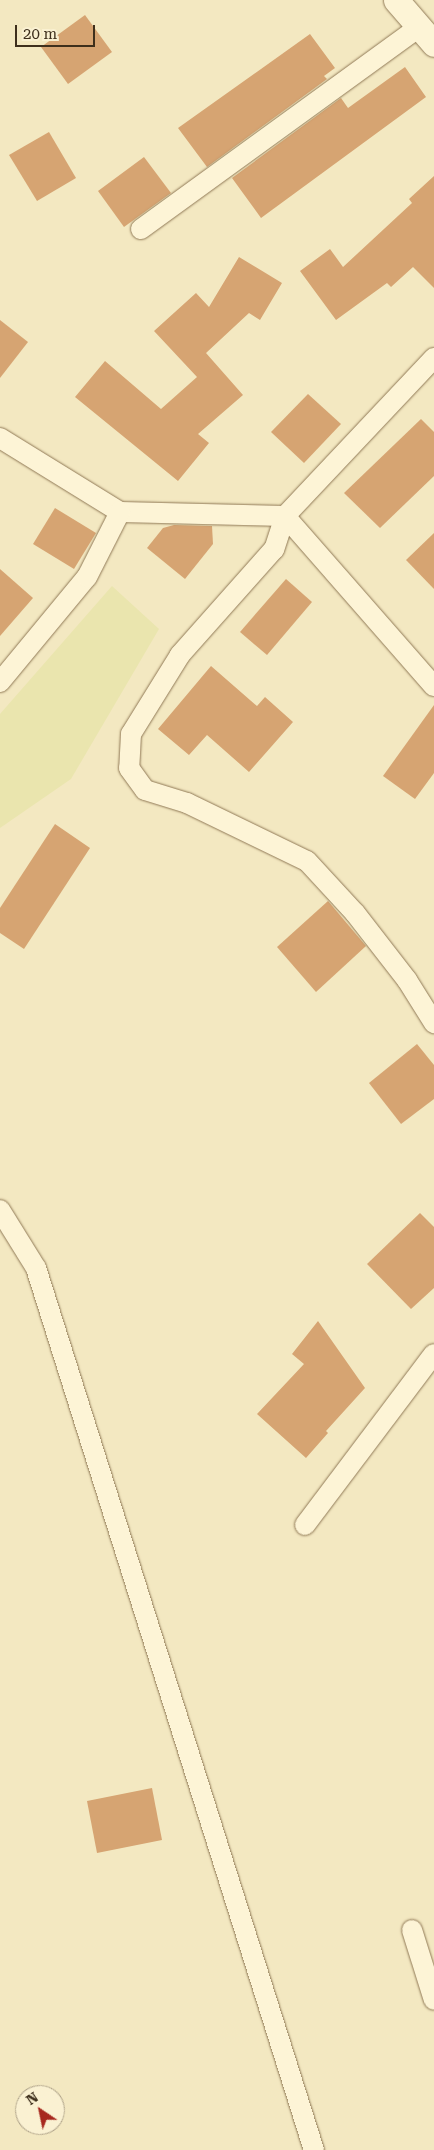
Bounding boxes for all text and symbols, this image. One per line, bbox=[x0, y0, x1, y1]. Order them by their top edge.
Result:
scale bar bbox=[18, 15, 98, 47]
text: 20 m bbox=[23, 25, 57, 43]
north arrow bbox=[15, 2085, 65, 2135]
text: N bbox=[23, 2089, 41, 2108]

